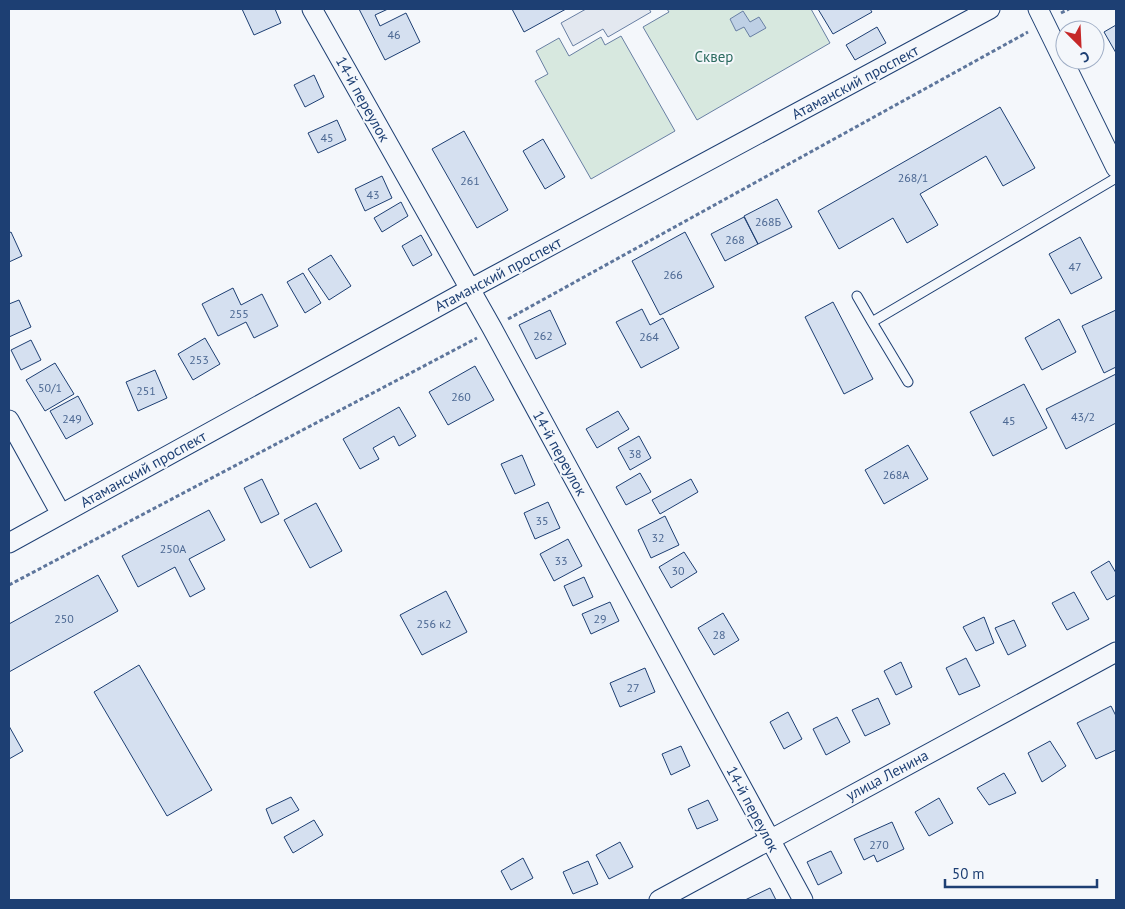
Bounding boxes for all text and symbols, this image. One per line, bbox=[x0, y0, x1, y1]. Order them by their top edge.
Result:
north arrow bbox=[1055, 20, 1105, 70]
house number: 46 bbox=[387, 27, 401, 42]
street label: Атаманский проспект bbox=[788, 40, 922, 124]
park label: Сквер bbox=[695, 47, 733, 66]
text: С bbox=[1078, 47, 1093, 67]
street label: 14-й переулок bbox=[332, 53, 395, 146]
house number: 45 bbox=[320, 130, 334, 145]
house number: 268/1 bbox=[898, 170, 928, 185]
house number: 261 bbox=[460, 173, 480, 188]
house number: 43 bbox=[366, 187, 380, 202]
house number: 268Б bbox=[755, 214, 782, 229]
street label: Атаманский проспект bbox=[431, 232, 565, 316]
house number: 268 bbox=[725, 232, 745, 247]
house number: 47 bbox=[1068, 259, 1082, 274]
house number: 266 bbox=[663, 267, 683, 282]
house number: 255 bbox=[229, 306, 249, 321]
house number: 262 bbox=[533, 328, 553, 343]
house number: 264 bbox=[639, 329, 659, 344]
house number: 253 bbox=[189, 352, 209, 367]
house number: 50/1 bbox=[38, 380, 62, 395]
house number: 251 bbox=[136, 383, 156, 398]
house number: 260 bbox=[451, 389, 471, 404]
street label: 14-й переулок bbox=[529, 407, 592, 500]
house number: 43/2 bbox=[1071, 409, 1095, 424]
house number: 249 bbox=[62, 411, 82, 426]
house number: 45 bbox=[1002, 413, 1016, 428]
street label: Атаманский проспект bbox=[77, 426, 209, 512]
house number: 38 bbox=[628, 446, 642, 461]
house number: 268А bbox=[883, 467, 909, 482]
house number: 35 bbox=[535, 513, 549, 528]
house number: 32 bbox=[651, 530, 665, 545]
house number: 250А bbox=[160, 541, 186, 556]
house number: 33 bbox=[554, 553, 568, 568]
house number: 30 bbox=[671, 563, 685, 578]
house number: 250 bbox=[54, 611, 74, 626]
house number: 29 bbox=[593, 611, 607, 626]
house number: 256 к2 bbox=[416, 616, 452, 631]
house number: 28 bbox=[712, 627, 726, 642]
house number: 27 bbox=[626, 680, 640, 695]
street label: улица Ленина bbox=[842, 745, 932, 805]
street label: 14-й переулок bbox=[722, 763, 784, 856]
house number: 270 bbox=[869, 837, 889, 852]
scale bar bbox=[945, 856, 1098, 888]
text: 50 m bbox=[952, 864, 985, 883]

